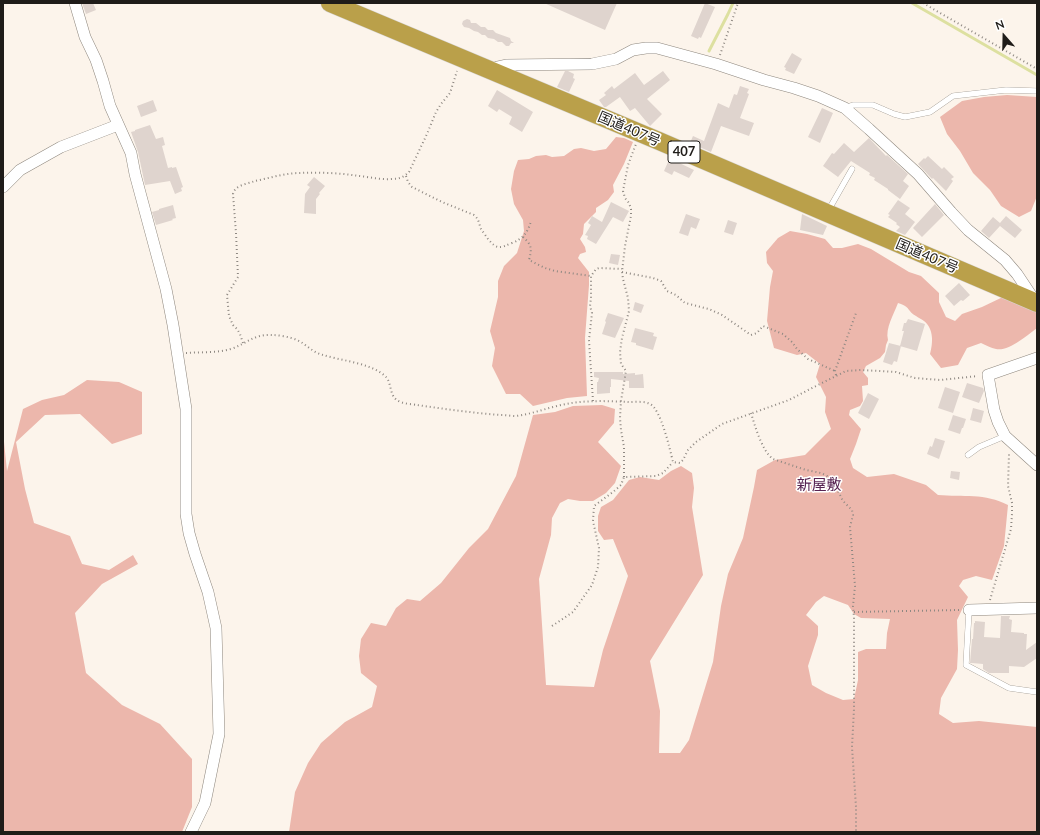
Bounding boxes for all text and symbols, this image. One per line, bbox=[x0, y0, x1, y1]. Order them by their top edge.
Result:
north arrow bbox=[984, 16, 1024, 56]
text: N bbox=[994, 17, 1006, 32]
street label: 国道407号 bbox=[595, 108, 663, 150]
road number: 407 bbox=[668, 141, 700, 163]
street label: 国道407号 bbox=[893, 235, 961, 277]
district label: 新屋敷 bbox=[797, 476, 841, 494]

